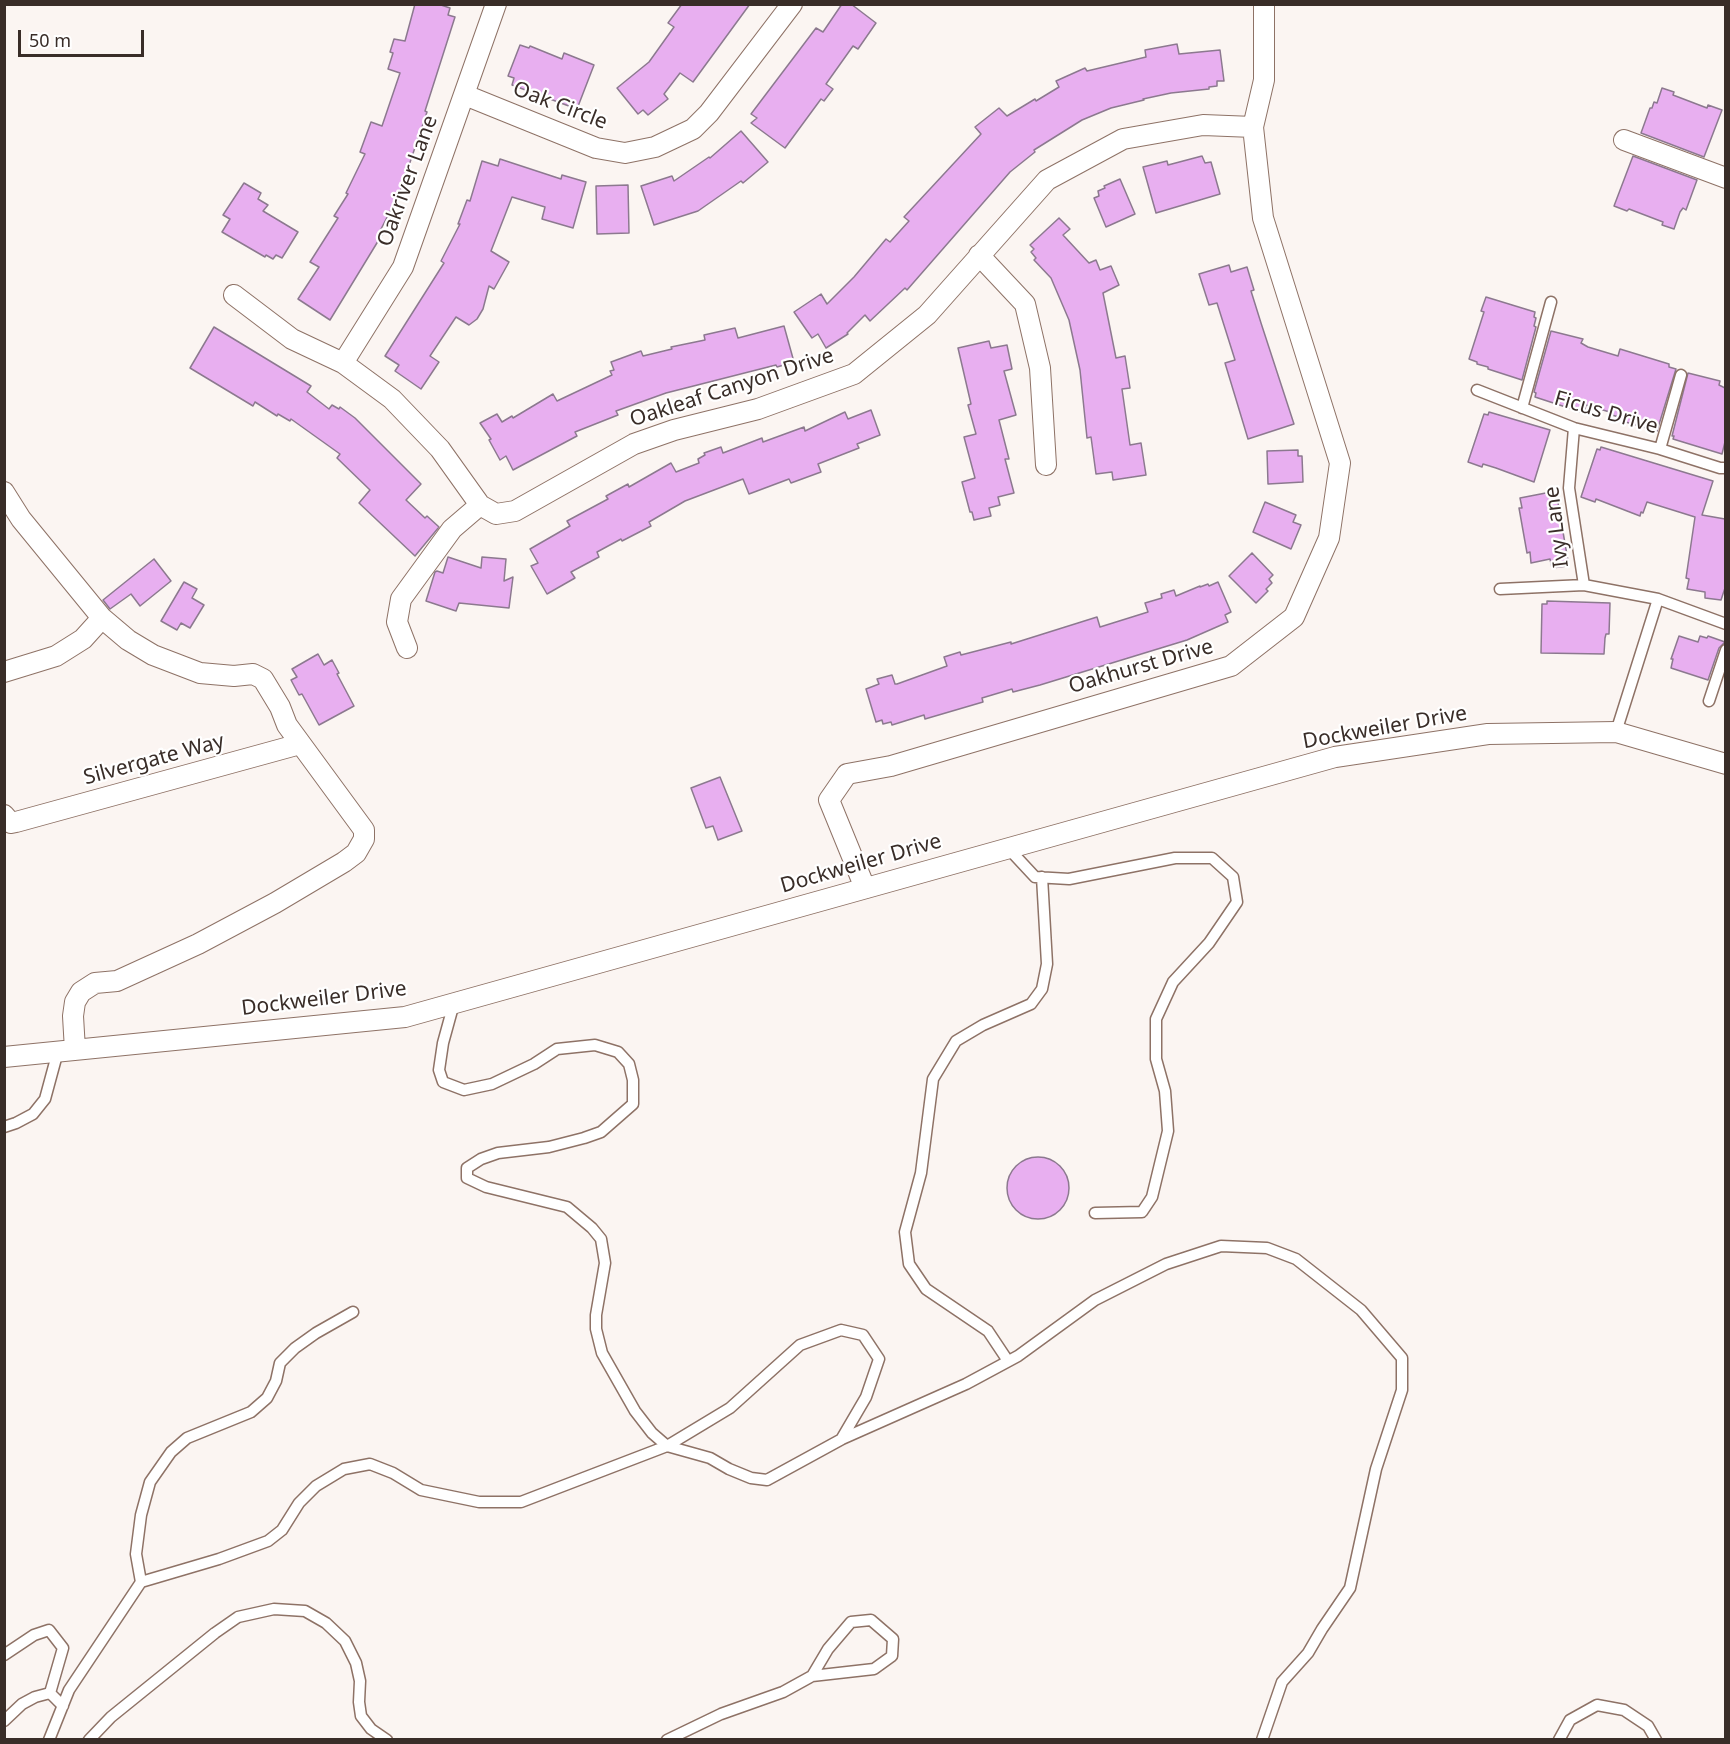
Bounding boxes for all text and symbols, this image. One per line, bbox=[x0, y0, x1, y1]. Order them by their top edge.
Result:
scale bar bbox=[21, 18, 147, 56]
text: 50 m bbox=[29, 28, 71, 52]
street label: Oak Circle bbox=[509, 76, 611, 136]
street label: Oakriver Lane bbox=[373, 112, 443, 250]
street label: Oakleaf Canyon Drive bbox=[627, 343, 837, 433]
street label: Ficus Drive bbox=[1551, 386, 1661, 440]
street label: Ivy Lane bbox=[1540, 485, 1574, 569]
street label: Oakhurst Drive bbox=[1066, 634, 1216, 700]
street label: Dockweiler Drive bbox=[1301, 701, 1469, 755]
street label: Silvergate Way bbox=[81, 729, 227, 791]
street label: Dockweiler Drive bbox=[778, 829, 944, 899]
street label: Dockweiler Drive bbox=[240, 976, 408, 1022]

